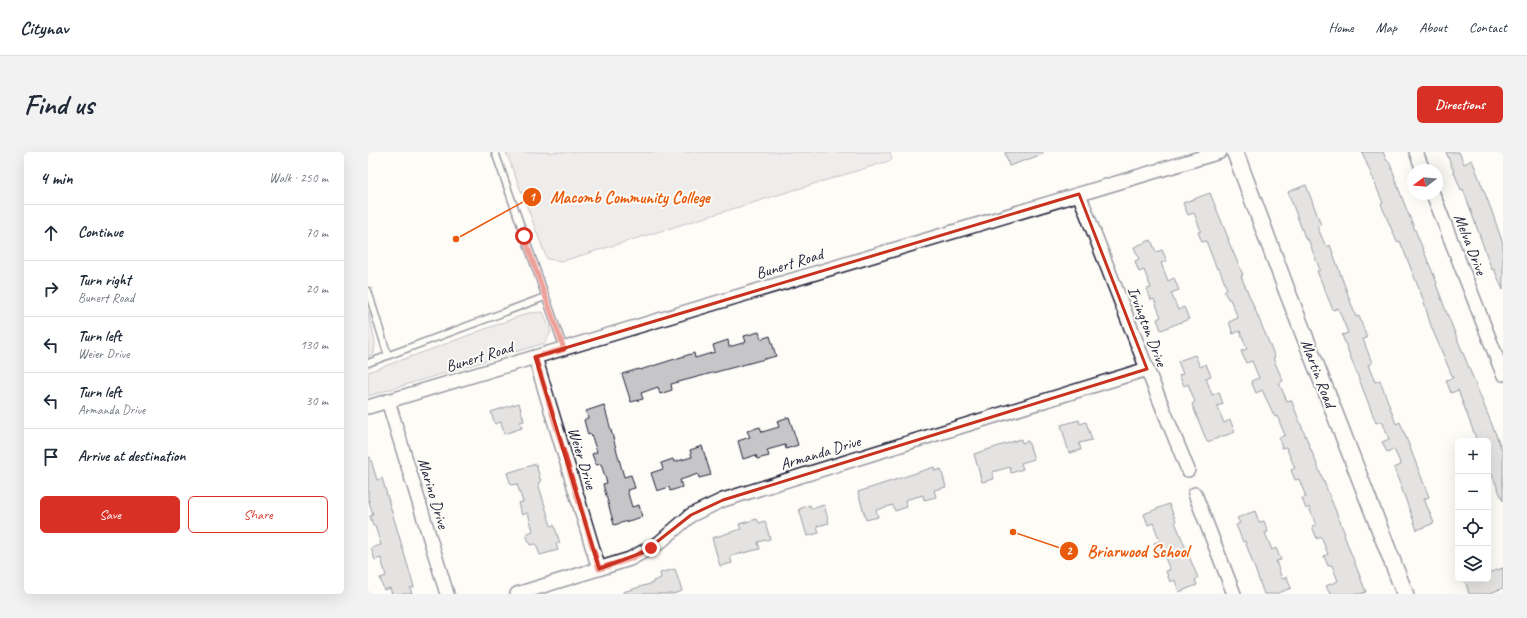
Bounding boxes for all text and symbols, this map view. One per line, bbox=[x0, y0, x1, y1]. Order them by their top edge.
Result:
text: Citynav bbox=[20, 16, 68, 40]
text: Home bbox=[1328, 19, 1354, 36]
text: Map bbox=[1376, 19, 1397, 36]
text: About bbox=[1419, 19, 1447, 36]
text: Contact bbox=[1469, 19, 1507, 36]
button: Directions bbox=[1417, 86, 1503, 123]
text: Find us bbox=[24, 87, 94, 122]
north arrow bbox=[1407, 164, 1443, 200]
text: 4 min bbox=[40, 168, 73, 189]
text: Walk · 250 m bbox=[269, 170, 328, 186]
callout: Macomb Community College bbox=[522, 182, 718, 211]
text: Macomb Community College bbox=[550, 187, 711, 208]
text: 1 bbox=[529, 189, 536, 205]
street label: Melva Drive bbox=[1449, 211, 1491, 279]
icon: ahead bbox=[40, 222, 62, 244]
text: Continue bbox=[78, 223, 123, 242]
text: 70 m bbox=[306, 225, 328, 241]
route start bbox=[515, 227, 533, 245]
street label: Bunert Road bbox=[753, 244, 828, 284]
text: Turn right bbox=[78, 271, 131, 290]
icon: right bbox=[40, 278, 62, 300]
text: 20 m bbox=[306, 281, 328, 297]
street label: Irvington Drive bbox=[1123, 284, 1172, 371]
text: Bunert Road bbox=[78, 290, 134, 306]
text: Turn left bbox=[78, 327, 121, 346]
icon: left bbox=[40, 334, 62, 356]
text: 130 m bbox=[300, 337, 328, 353]
street label: Bunert Road bbox=[443, 337, 518, 377]
street label: Martin Road bbox=[1296, 337, 1341, 413]
text: Weier Drive bbox=[78, 346, 129, 362]
text: Turn left bbox=[78, 383, 121, 402]
icon: left bbox=[40, 390, 62, 412]
text: 30 m bbox=[306, 393, 328, 409]
text: Armanda Drive bbox=[78, 402, 145, 418]
street label: Weier Drive bbox=[563, 425, 601, 493]
street label: Armanda Drive bbox=[778, 431, 864, 475]
map controls bbox=[1455, 438, 1491, 582]
button: + bbox=[1455, 438, 1491, 474]
icon: arrive bbox=[40, 446, 62, 468]
text: Arrive at destination bbox=[78, 447, 185, 466]
street label: Marino Drive bbox=[413, 456, 454, 533]
button: − bbox=[1455, 474, 1491, 510]
button: Save bbox=[40, 496, 180, 533]
button: Share bbox=[188, 496, 328, 533]
button: locate bbox=[1455, 510, 1491, 546]
callout: Briarwood School bbox=[1059, 537, 1196, 566]
route end bbox=[642, 539, 660, 557]
text: Briarwood School bbox=[1087, 541, 1193, 562]
text: 2 bbox=[1066, 543, 1073, 559]
button: layers bbox=[1455, 546, 1491, 582]

